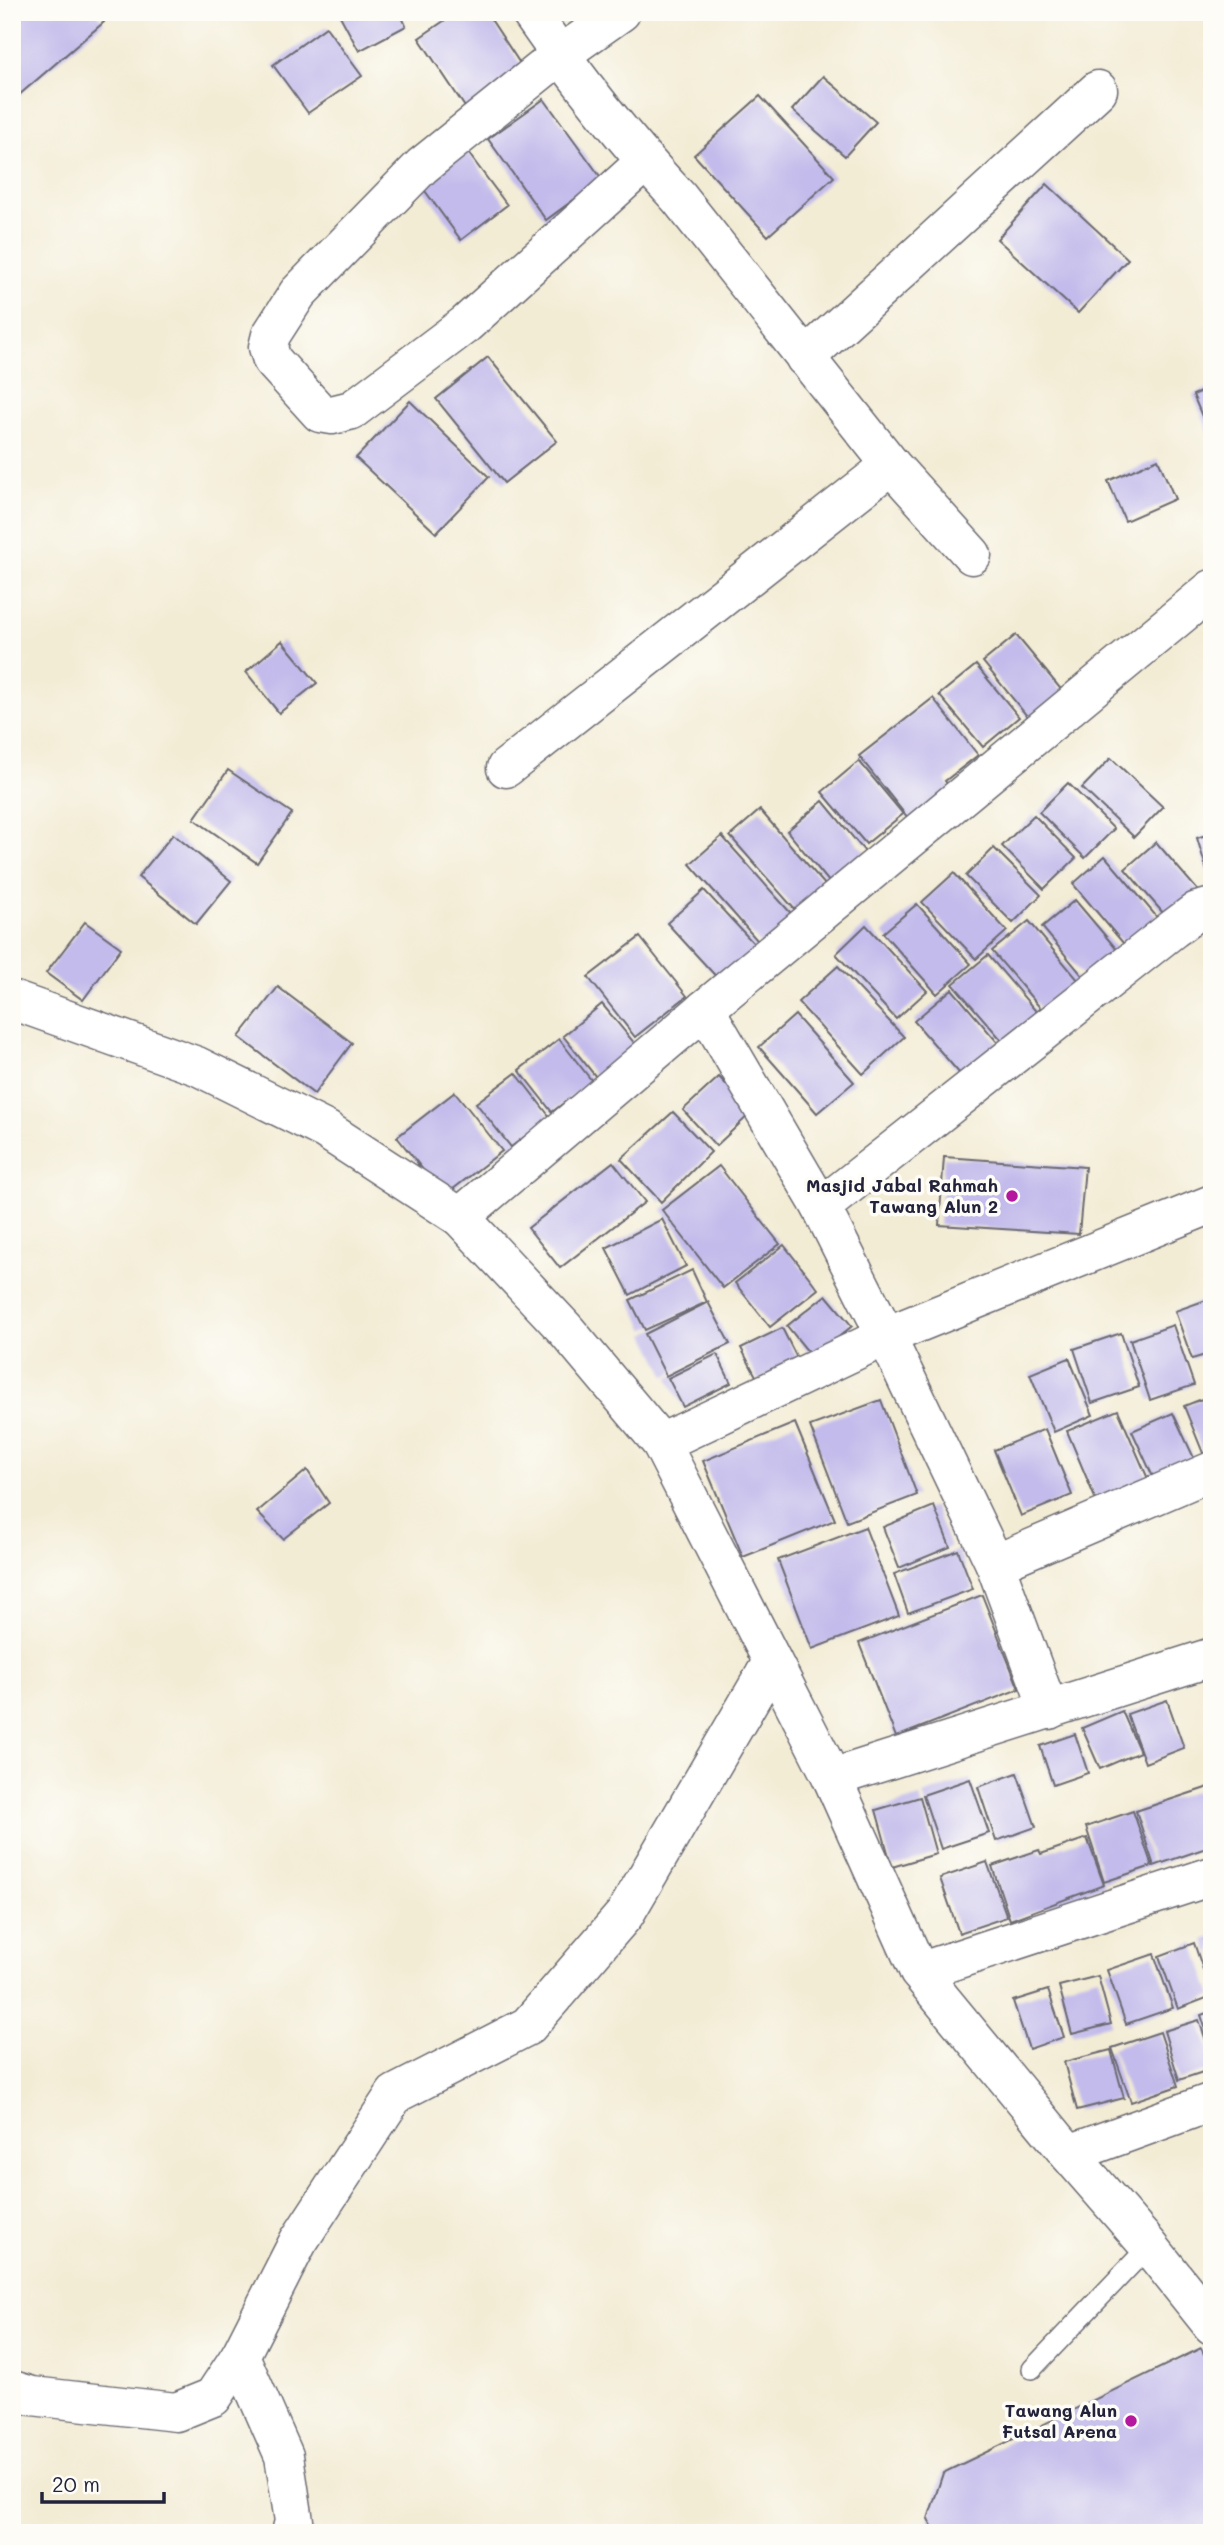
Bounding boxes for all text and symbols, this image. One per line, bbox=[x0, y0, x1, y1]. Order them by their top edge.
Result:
place label: Masjid Jabal Rahmah Tawang Alun 2 bbox=[806, 1173, 998, 1218]
marker: Masjid Jabal Rahmah Tawang Alun 2 bbox=[1004, 1188, 1020, 1204]
place label: Tawang Alun Futsal Arena bbox=[1002, 2398, 1117, 2443]
marker: Tawang Alun Futsal Arena bbox=[1123, 2413, 1139, 2429]
scale bar bbox=[42, 2461, 164, 2505]
text: 20 m bbox=[52, 2470, 100, 2497]

